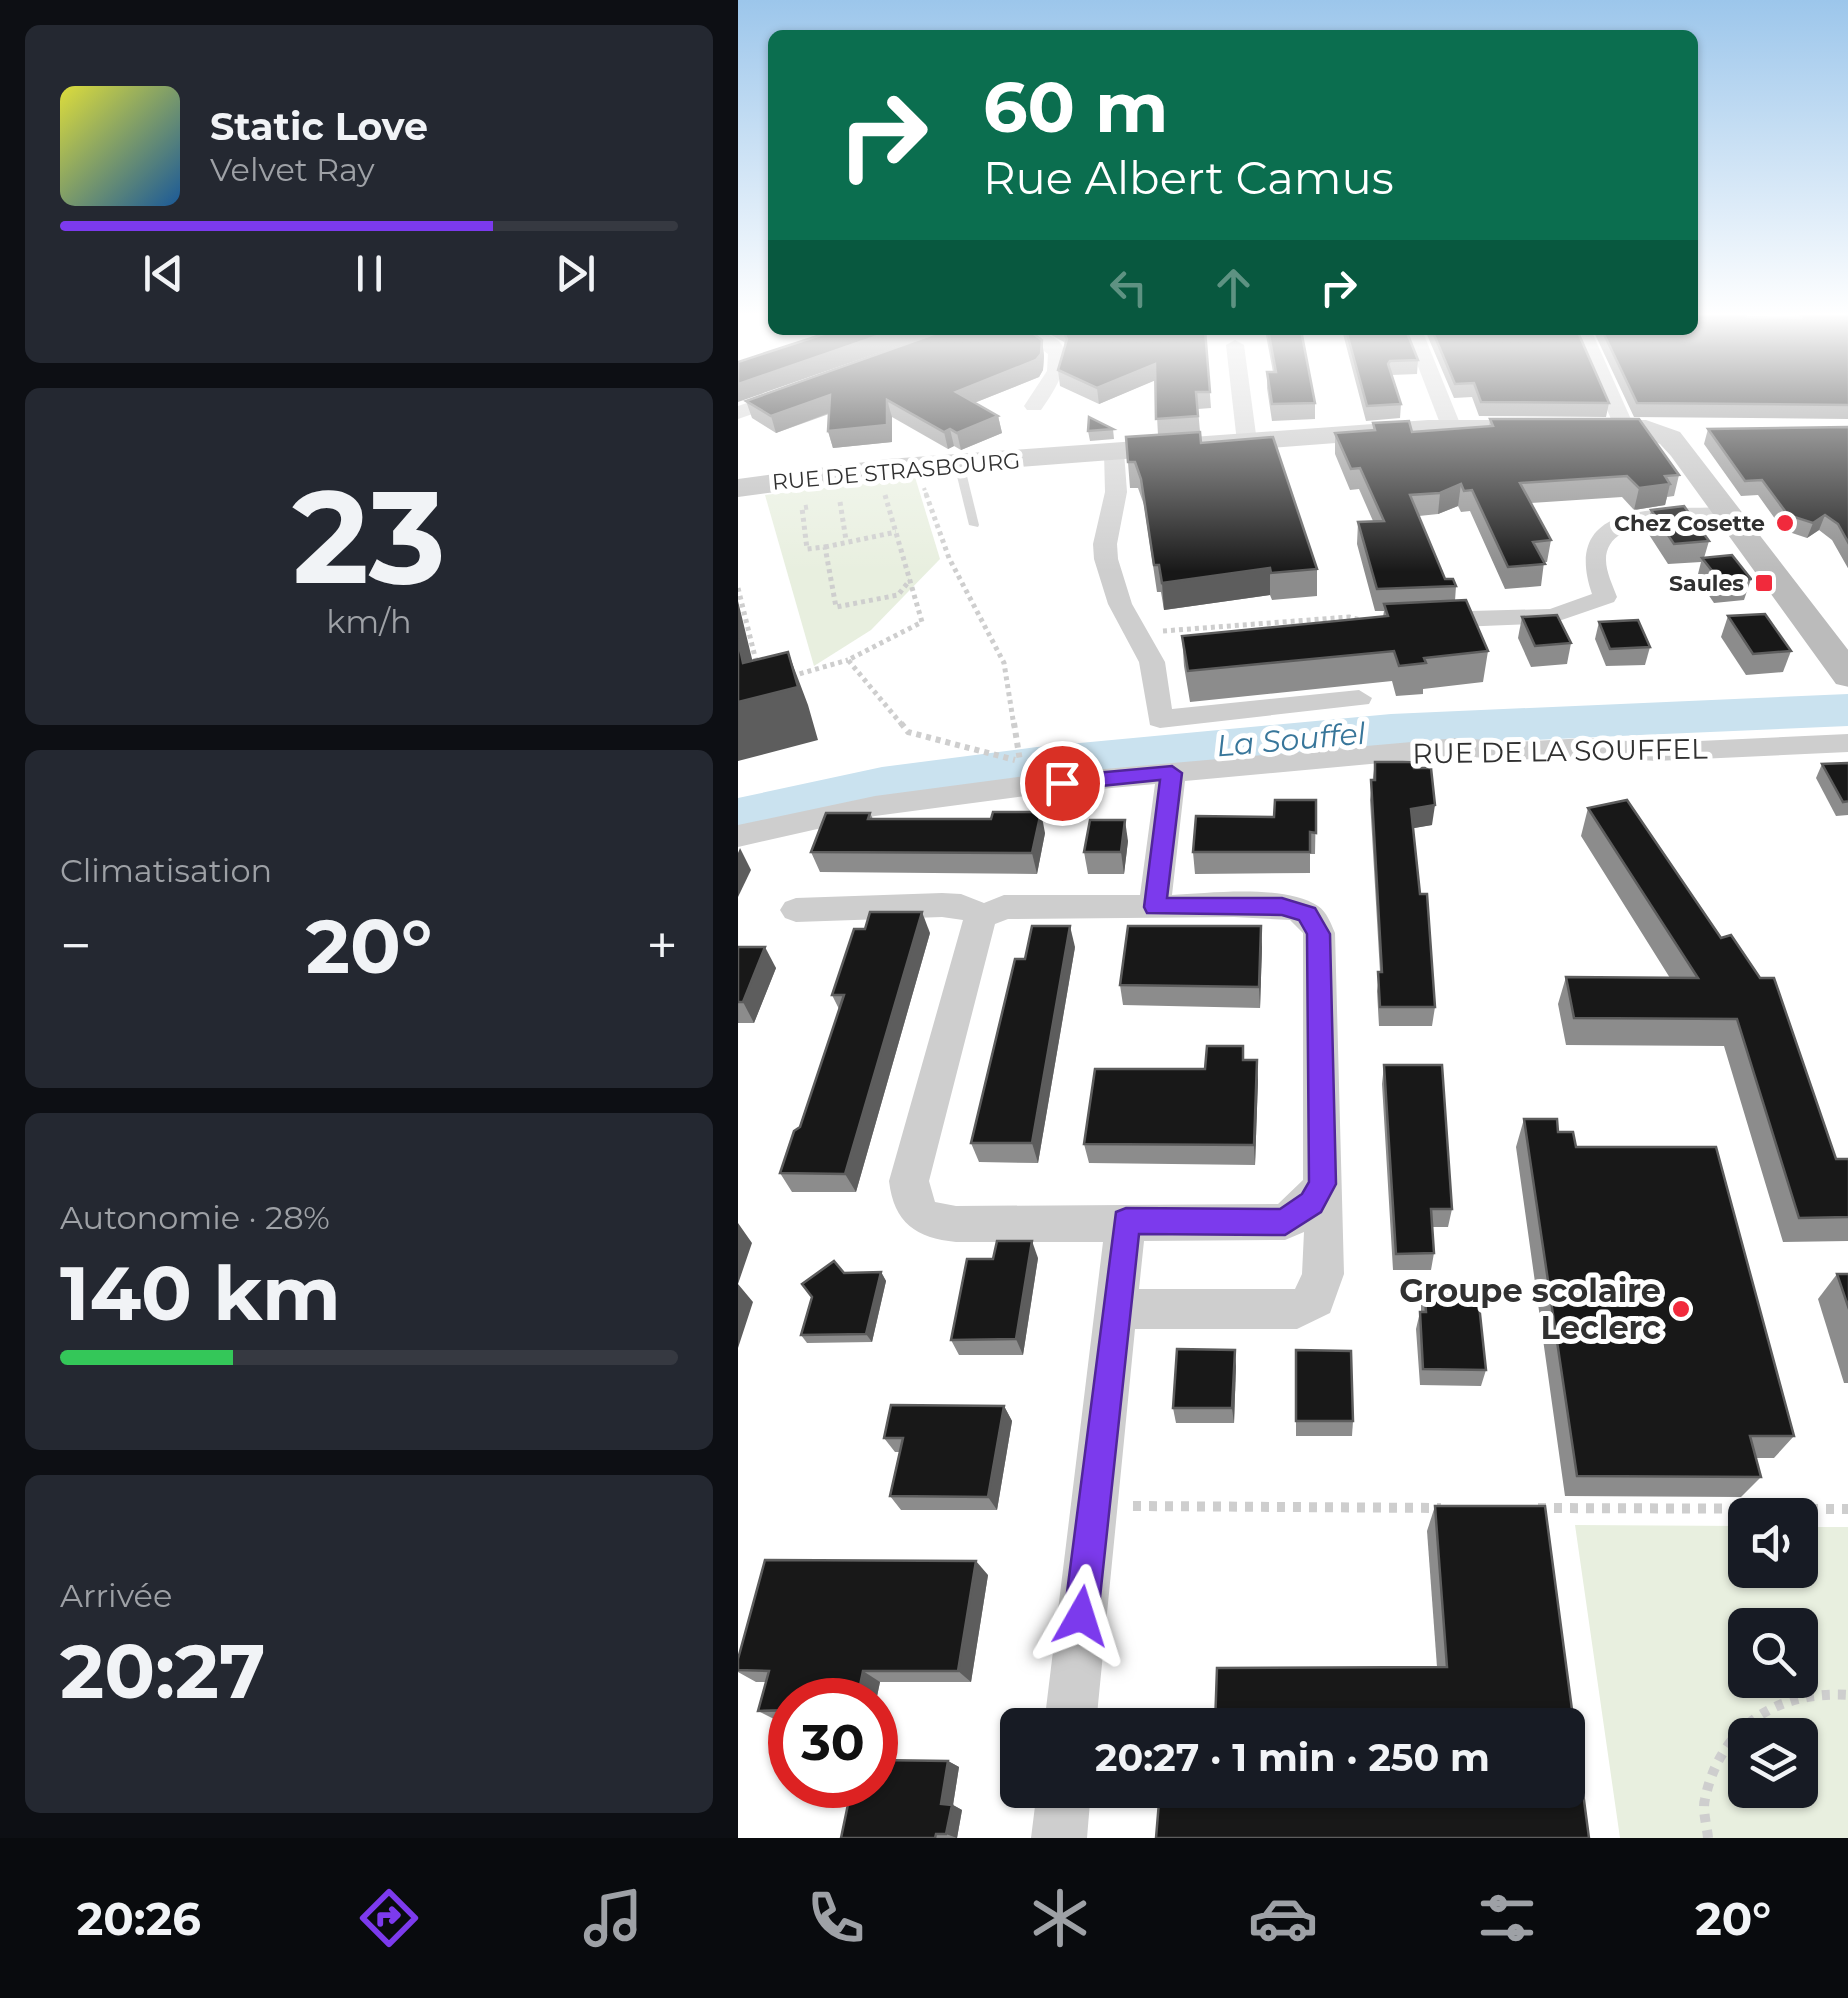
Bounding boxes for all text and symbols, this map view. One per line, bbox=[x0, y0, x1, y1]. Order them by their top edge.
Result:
text: 60 m bbox=[983, 64, 1168, 150]
icon: right bbox=[818, 70, 948, 200]
text: Static Love bbox=[210, 103, 428, 150]
text: Velvet Ray bbox=[210, 150, 375, 189]
text: Rue Albert Camus bbox=[983, 150, 1394, 205]
icon: previous bbox=[136, 246, 191, 301]
icon: pause bbox=[342, 246, 397, 301]
icon: next bbox=[548, 246, 603, 301]
icon: left bbox=[1101, 260, 1156, 315]
icon: ahead bbox=[1206, 260, 1261, 315]
icon: right bbox=[1311, 260, 1366, 315]
street label: RUE DE STRASBOURG bbox=[771, 447, 1021, 496]
text: 23 bbox=[292, 457, 446, 616]
place label: Chez Cosette bbox=[1614, 510, 1765, 537]
marker: Chez Cosette bbox=[1774, 512, 1796, 534]
place label: Saules bbox=[1669, 570, 1744, 597]
marker: Saules bbox=[1753, 572, 1775, 594]
text: km/h bbox=[326, 602, 412, 641]
water label: La Souffel bbox=[1215, 715, 1367, 764]
street label: RUE DE LA SOUFFEL bbox=[1412, 731, 1708, 771]
pin bbox=[1020, 741, 1105, 826]
icon: arrive bbox=[1035, 756, 1090, 811]
text: Climatisation bbox=[60, 851, 272, 890]
text: 20° bbox=[306, 900, 432, 992]
text: − bbox=[60, 912, 92, 979]
text: + bbox=[646, 912, 678, 979]
text: Autonomie · 28% bbox=[60, 1198, 330, 1237]
text: 140 km bbox=[60, 1247, 341, 1339]
place label: Groupe scolaire Leclerc bbox=[1399, 1271, 1661, 1347]
marker: Groupe scolaire Leclerc bbox=[1670, 1298, 1692, 1320]
map controls bbox=[1728, 1498, 1818, 1808]
button: sound bbox=[1728, 1498, 1818, 1588]
position arrow bbox=[1029, 1564, 1133, 1668]
text: Arrivée bbox=[60, 1576, 172, 1615]
button: search bbox=[1728, 1608, 1818, 1698]
text: 20:27 bbox=[60, 1625, 266, 1717]
speed limit sign: 30 bbox=[768, 1678, 898, 1808]
button: layers bbox=[1728, 1718, 1818, 1808]
text: 20:27 · 1 min · 250 m bbox=[1095, 1734, 1490, 1781]
icon: directions bbox=[354, 1883, 424, 1953]
icon: music bbox=[578, 1883, 648, 1953]
icon: phone bbox=[801, 1883, 871, 1953]
icon: climate bbox=[1025, 1883, 1095, 1953]
icon: car bbox=[1248, 1883, 1318, 1953]
icon: filters bbox=[1472, 1883, 1542, 1953]
text: 20:26 bbox=[77, 1891, 201, 1946]
text: 20° bbox=[1695, 1891, 1771, 1946]

